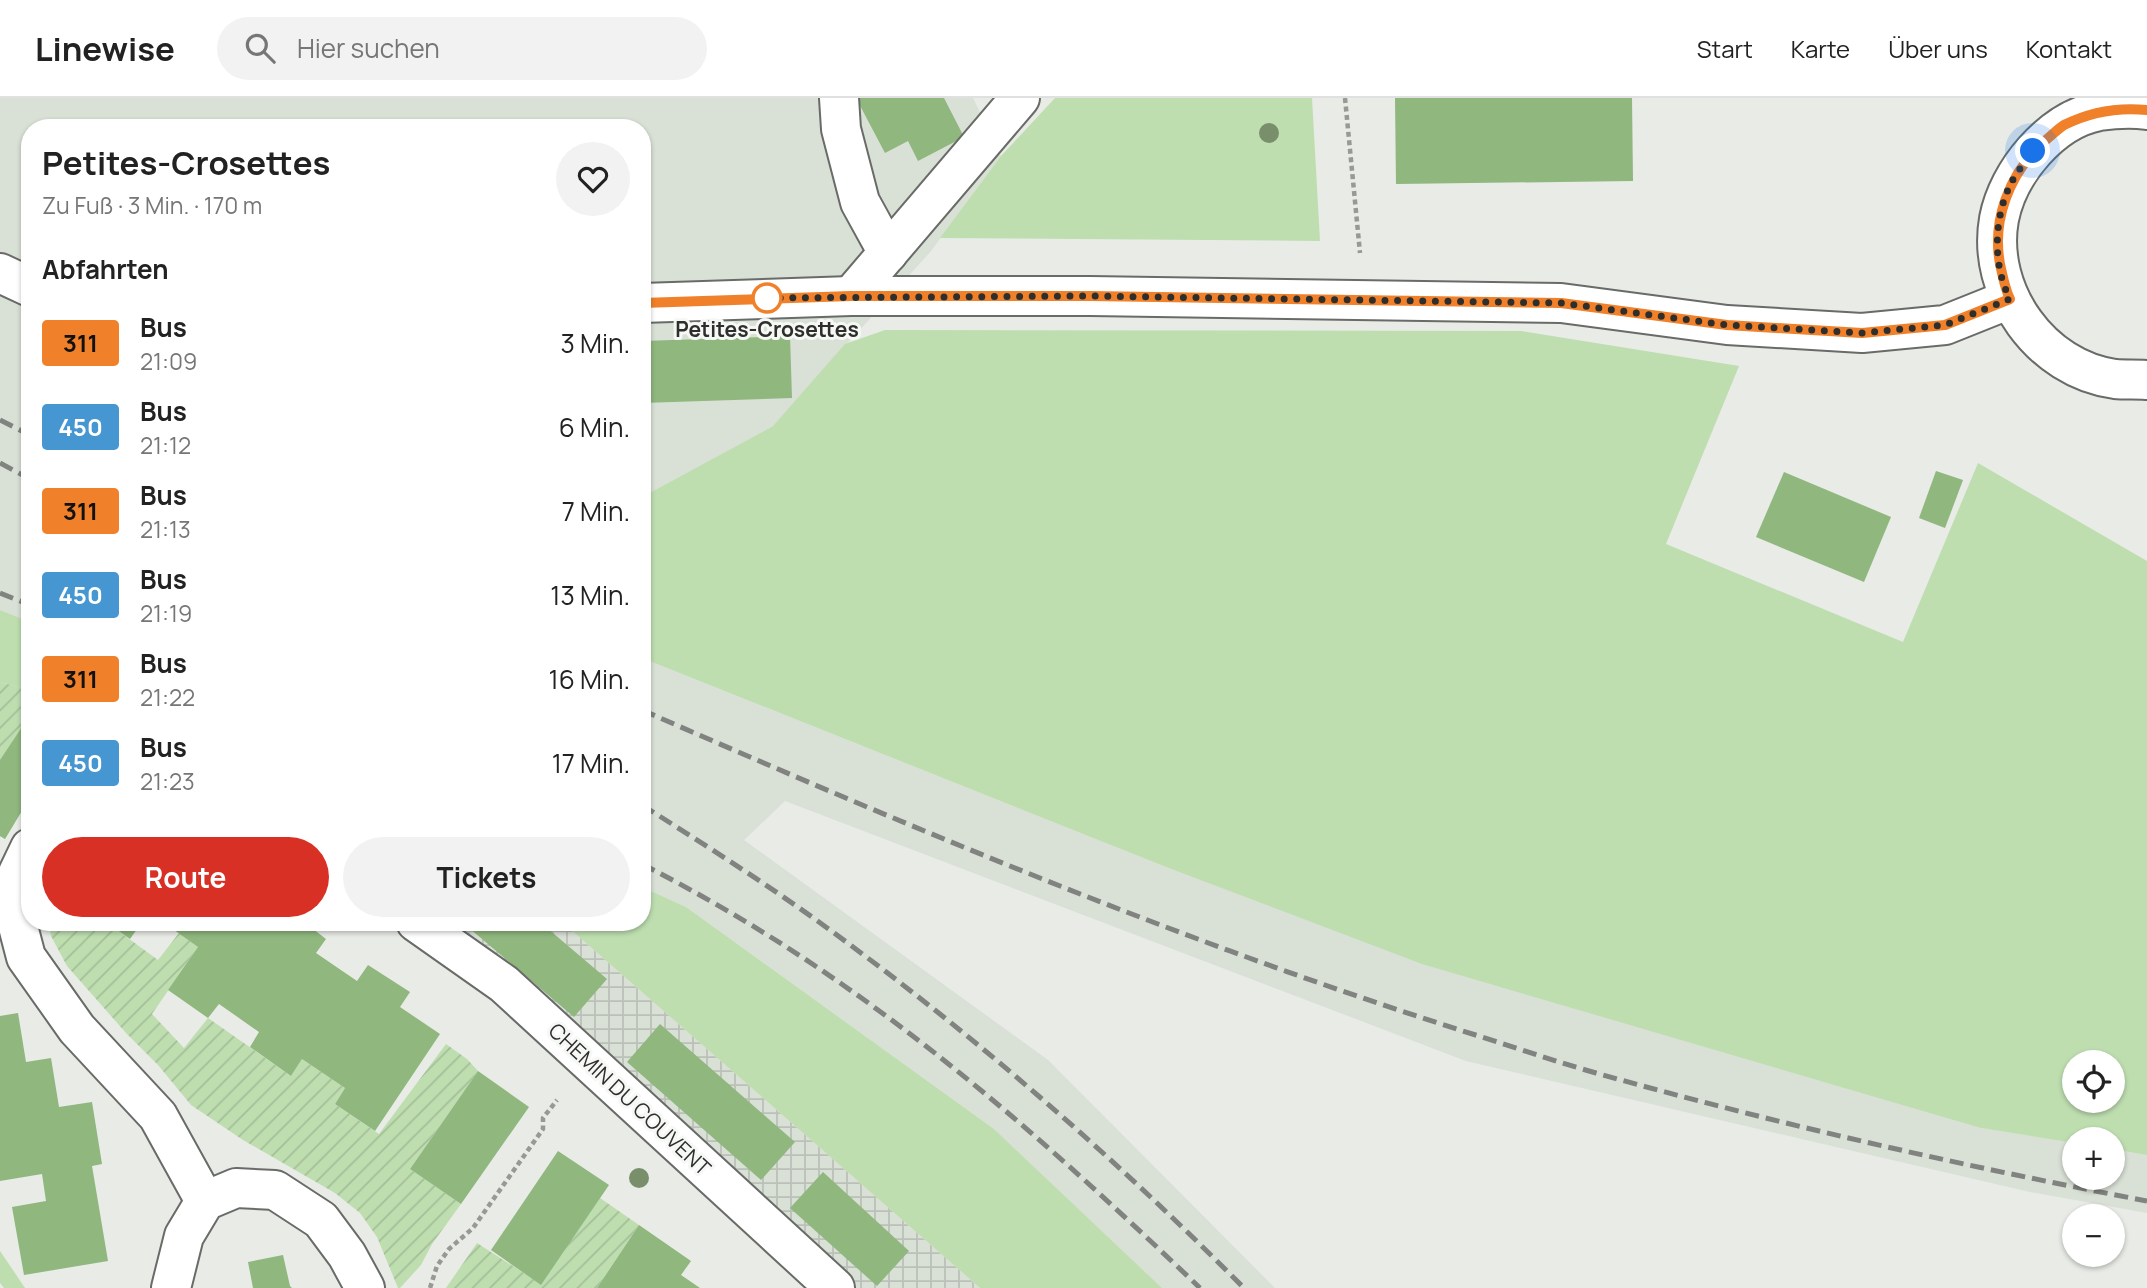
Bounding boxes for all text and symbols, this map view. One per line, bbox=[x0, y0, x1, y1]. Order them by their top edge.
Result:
search box bbox=[217, 17, 707, 80]
text: Linewise bbox=[35, 26, 175, 71]
icon: search bbox=[241, 29, 279, 67]
text: Hier suchen bbox=[297, 30, 440, 66]
text: Start bbox=[1697, 32, 1753, 65]
text: Karte bbox=[1791, 32, 1850, 65]
text: Über uns bbox=[1888, 32, 1988, 65]
text: Kontakt bbox=[2026, 32, 2112, 65]
your location bbox=[2015, 133, 2050, 168]
text: Petites-Crosettes bbox=[42, 140, 330, 185]
button: heart bbox=[556, 142, 630, 216]
text: Zu Fuß · 3 Min. · 170 m bbox=[42, 189, 262, 221]
text: Abfahrten bbox=[42, 251, 169, 287]
marker: Petites-Crosettes bbox=[752, 283, 782, 313]
text: Bus bbox=[140, 309, 187, 345]
place label: Petites-Crosettes bbox=[675, 315, 859, 343]
text: 3 Min. bbox=[560, 325, 630, 361]
text: 311 bbox=[63, 326, 98, 359]
text: 21:09 bbox=[140, 345, 197, 377]
text: Bus bbox=[140, 393, 187, 429]
text: 6 Min. bbox=[559, 409, 630, 445]
text: 450 bbox=[58, 410, 103, 443]
text: 21:12 bbox=[140, 429, 191, 461]
text: Bus bbox=[140, 477, 187, 513]
text: 7 Min. bbox=[562, 493, 630, 529]
text: 311 bbox=[63, 494, 98, 527]
text: 21:13 bbox=[140, 513, 191, 545]
text: Bus bbox=[140, 561, 187, 597]
text: 13 Min. bbox=[550, 577, 630, 613]
text: 450 bbox=[58, 578, 103, 611]
text: 21:19 bbox=[140, 597, 192, 629]
text: Bus bbox=[140, 645, 187, 681]
text: 16 Min. bbox=[549, 661, 630, 697]
text: 311 bbox=[63, 662, 98, 695]
text: 21:22 bbox=[140, 681, 195, 713]
text: Bus bbox=[140, 729, 187, 765]
text: 17 Min. bbox=[552, 745, 630, 781]
text: 450 bbox=[58, 746, 103, 779]
text: 21:23 bbox=[140, 765, 195, 797]
button: Route bbox=[42, 837, 329, 917]
button: Tickets bbox=[343, 837, 630, 917]
street label: CHEMIN DU COUVENT bbox=[543, 1016, 717, 1182]
map controls bbox=[2062, 1050, 2125, 1267]
button: locate bbox=[2062, 1050, 2125, 1113]
button: + bbox=[2062, 1127, 2125, 1190]
button: − bbox=[2062, 1204, 2125, 1267]

